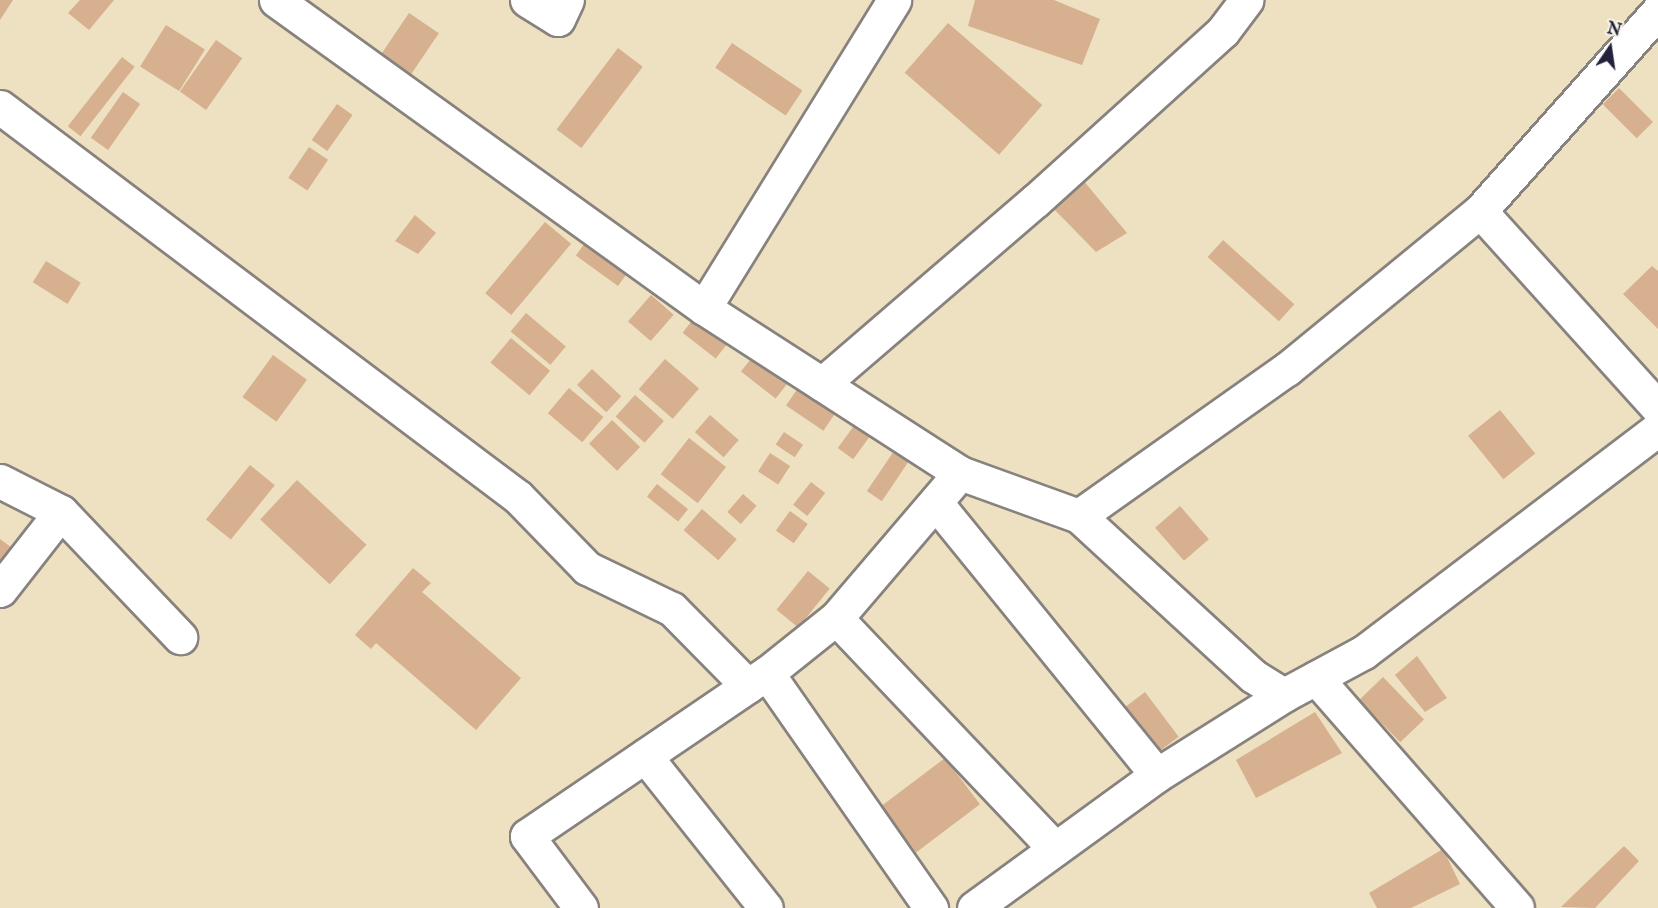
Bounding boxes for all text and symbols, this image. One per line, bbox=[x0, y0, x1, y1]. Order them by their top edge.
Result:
north arrow bbox=[1580, 18, 1640, 78]
text: N bbox=[1605, 19, 1623, 42]

